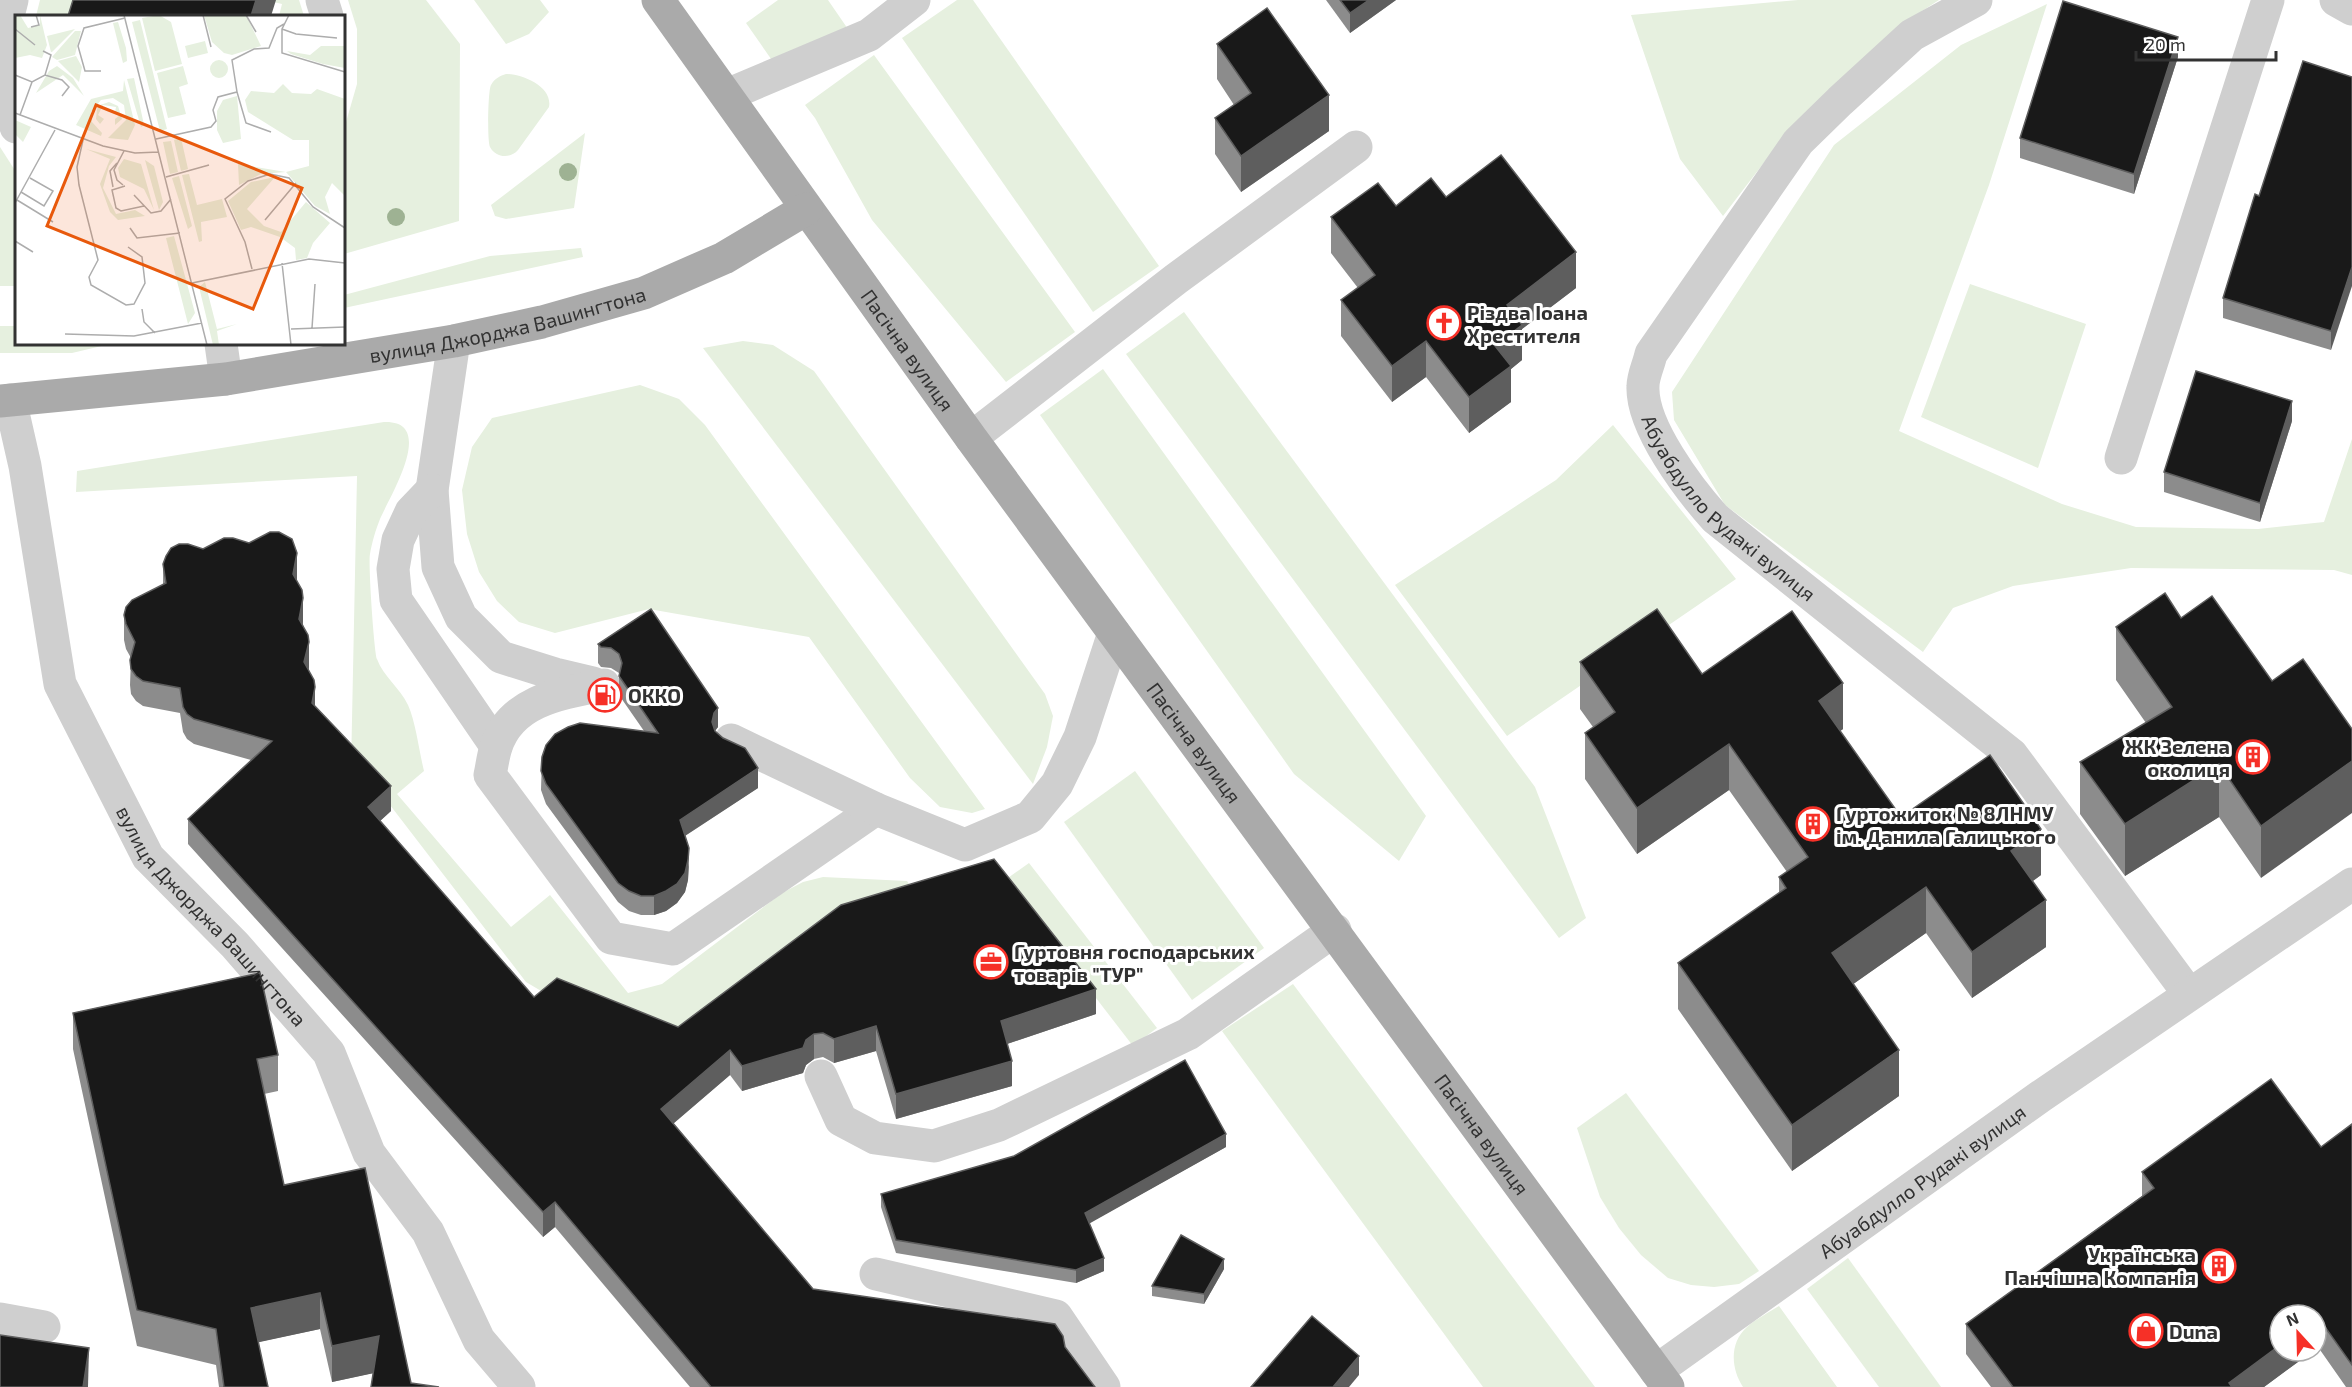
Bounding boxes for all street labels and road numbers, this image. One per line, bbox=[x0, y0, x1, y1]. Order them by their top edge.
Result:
street label: вулиця Джорджа Вашингтона bbox=[368, 281, 648, 367]
street label: Пасічна вулиця bbox=[856, 284, 960, 415]
street label: Абуабдулло Рудакі вулиця bbox=[1637, 411, 1821, 606]
street label: Пасічна вулиця bbox=[1142, 677, 1247, 807]
street label: вулиця Джорджа Вашингтона bbox=[112, 802, 312, 1031]
street label: Пасічна вулиця bbox=[1430, 1069, 1534, 1199]
street label: Абуабдулло Рудакі вулиця bbox=[1814, 1099, 2030, 1263]

